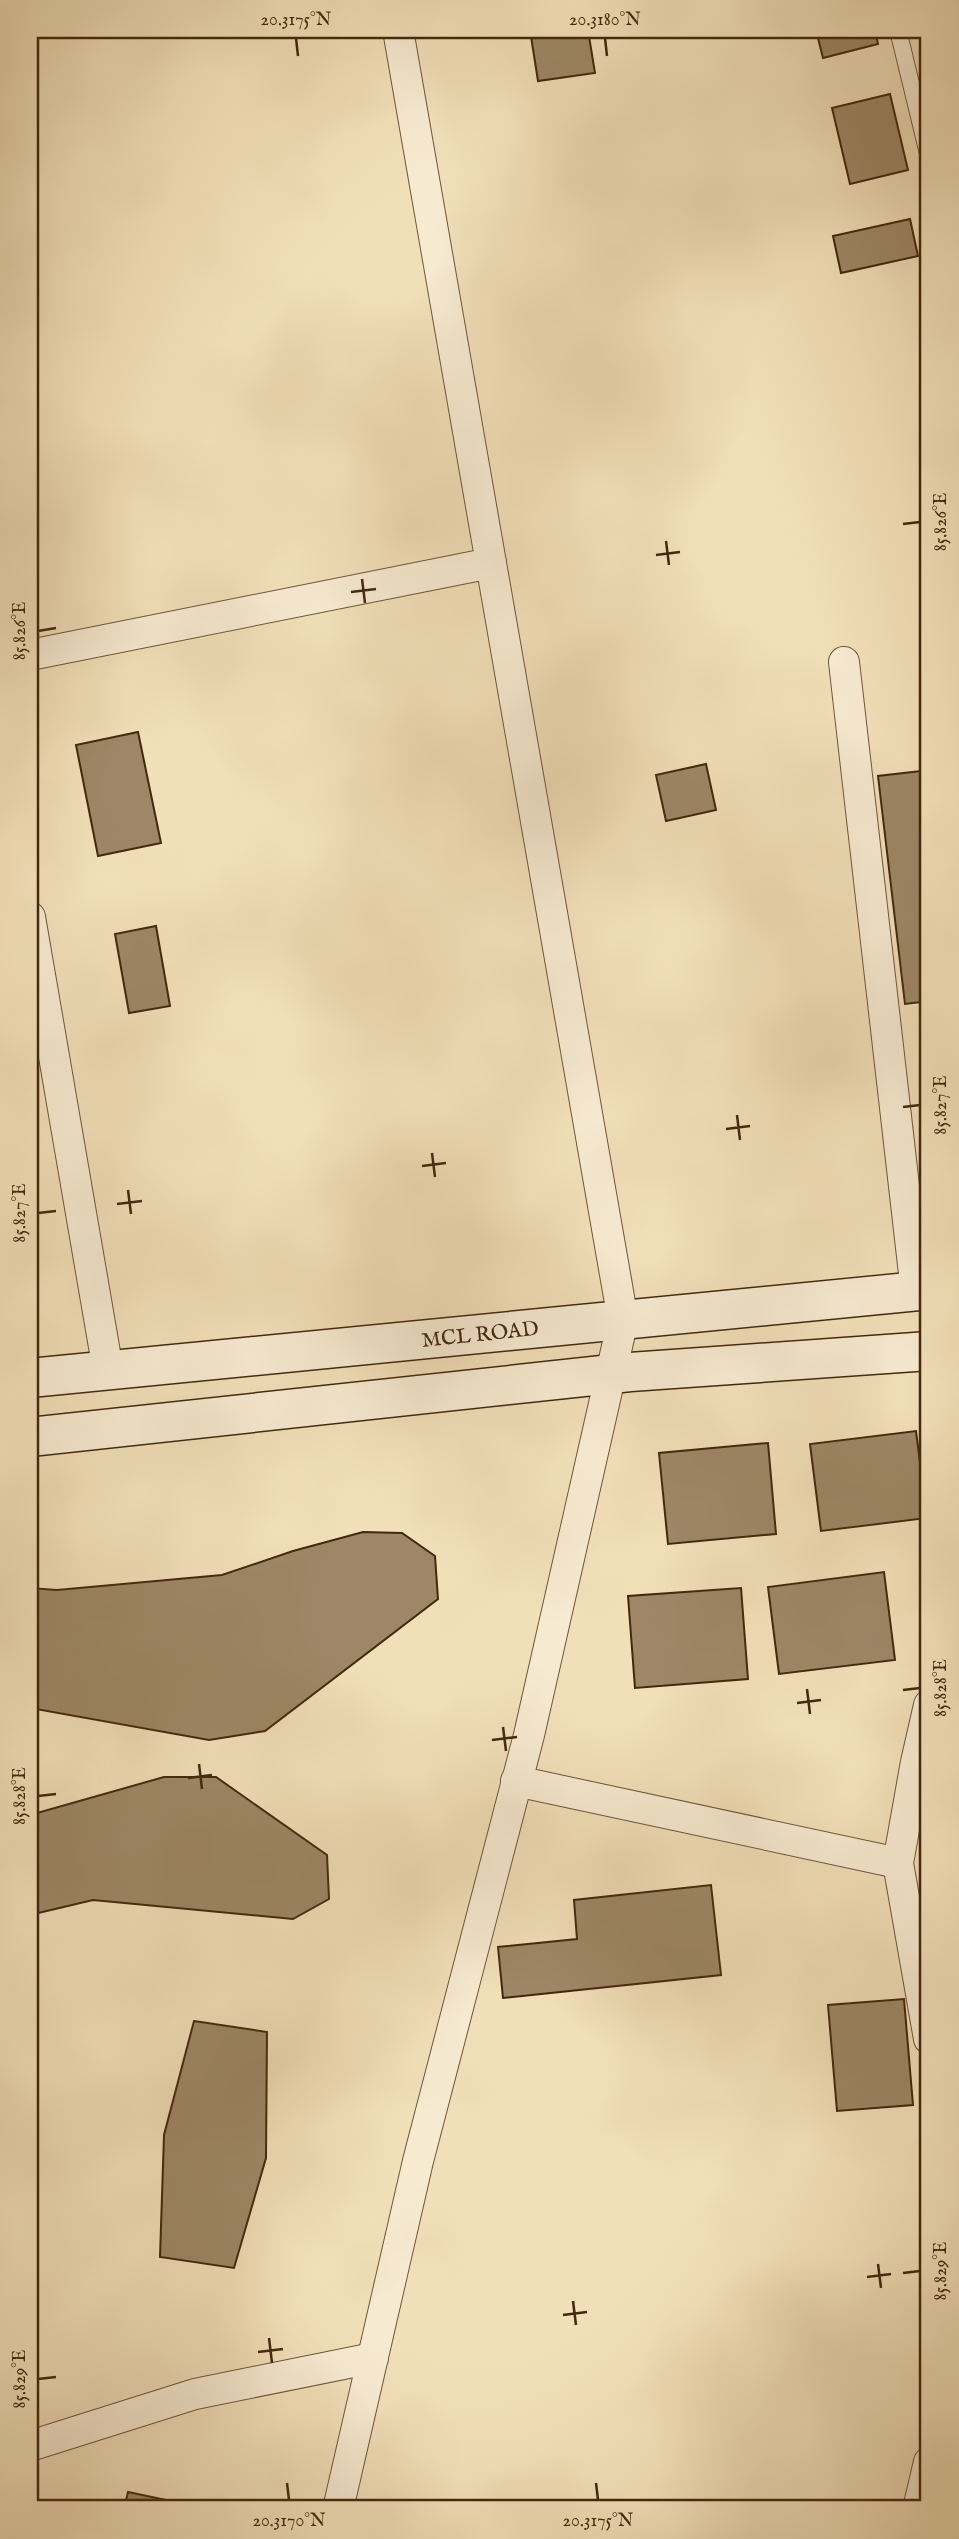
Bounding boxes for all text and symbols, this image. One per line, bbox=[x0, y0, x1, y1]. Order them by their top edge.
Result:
text: 20.3175°N bbox=[261, 9, 332, 32]
text: 20.3180°N bbox=[569, 9, 641, 32]
text: 85.826°E bbox=[930, 493, 953, 551]
text: 85.826°E bbox=[9, 602, 32, 660]
text: 85.827°E bbox=[930, 1075, 953, 1135]
text: 85.827°E bbox=[9, 1183, 32, 1243]
street label: MCL ROAD bbox=[420, 1316, 540, 1355]
text: 85.828°E bbox=[930, 1659, 953, 1717]
text: 85.828°E bbox=[9, 1767, 32, 1825]
text: 85.829°E bbox=[930, 2242, 953, 2300]
text: 85.829°E bbox=[9, 2350, 32, 2408]
text: 20.3170°N bbox=[252, 2510, 326, 2533]
text: 20.3175°N bbox=[563, 2510, 634, 2533]

